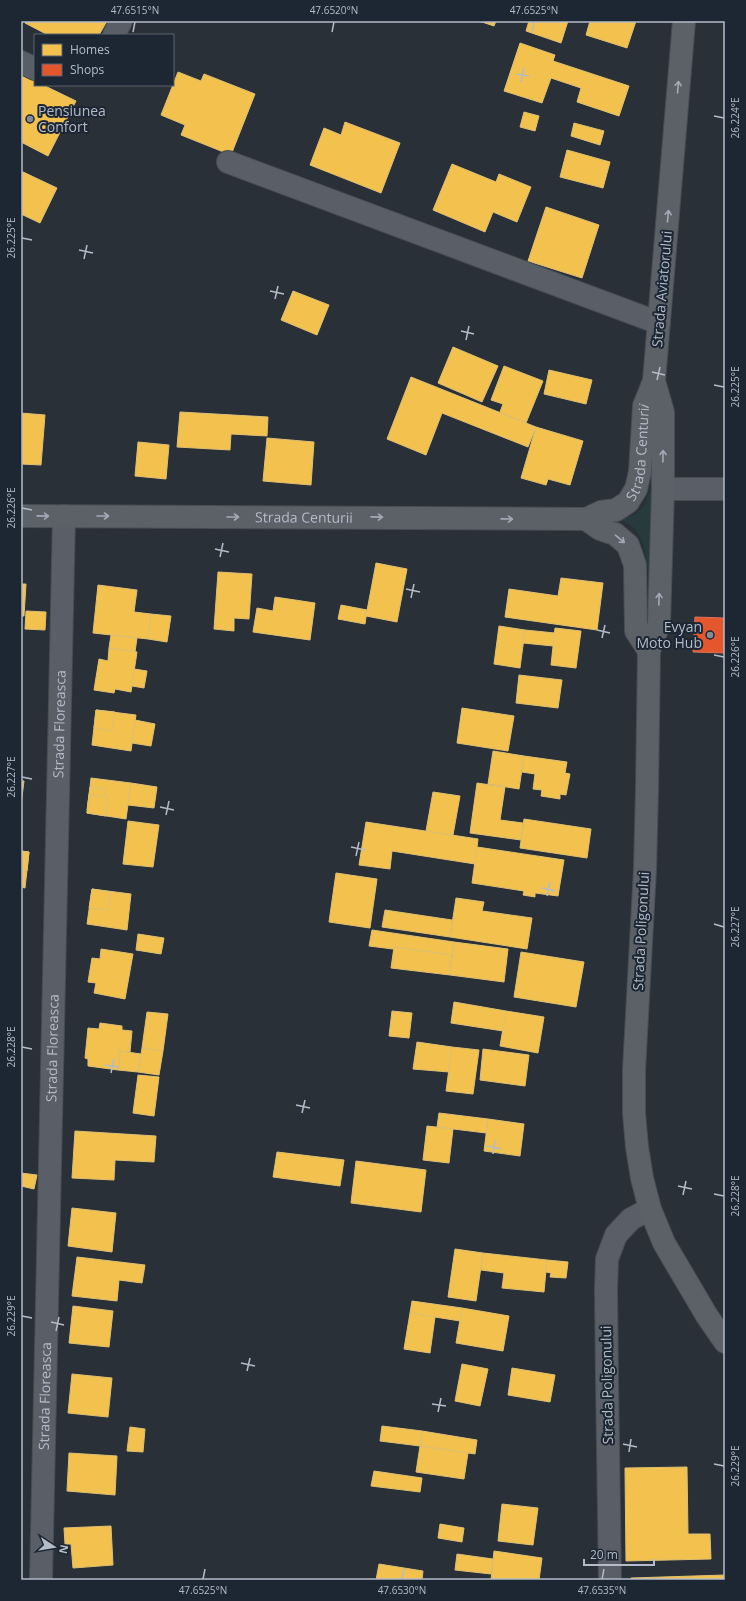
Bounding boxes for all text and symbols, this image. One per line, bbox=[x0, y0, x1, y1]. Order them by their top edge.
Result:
text: 47.6515°N bbox=[111, 3, 159, 17]
text: 47.6520°N bbox=[310, 3, 358, 17]
text: 47.6525°N bbox=[510, 3, 558, 17]
legend bbox=[34, 34, 174, 86]
text: Homes bbox=[70, 41, 110, 58]
text: Shops bbox=[70, 61, 105, 78]
one-way arrow bbox=[675, 81, 682, 94]
text: 26.224°E bbox=[728, 97, 742, 139]
place label: Pensiunea Confort bbox=[38, 101, 106, 136]
marker: Pensiunea Confort bbox=[25, 114, 35, 124]
one-way arrow bbox=[664, 210, 671, 223]
text: 26.225°E bbox=[4, 217, 18, 259]
street label: Strada Aviatorului bbox=[647, 230, 676, 348]
text: 26.225°E bbox=[728, 366, 742, 408]
street label: Strada Centurii bbox=[621, 400, 653, 504]
one-way arrow bbox=[659, 450, 667, 463]
text: 26.226°E bbox=[4, 487, 18, 529]
street label: Strada Centurii bbox=[255, 507, 353, 527]
one-way arrow bbox=[36, 512, 49, 520]
one-way arrow bbox=[96, 512, 109, 520]
one-way arrow bbox=[226, 513, 239, 521]
one-way arrow bbox=[370, 513, 383, 521]
one-way arrow bbox=[500, 515, 513, 522]
one-way arrow bbox=[614, 534, 625, 543]
one-way arrow bbox=[656, 593, 663, 606]
place label: Evyan Moto Hub bbox=[636, 617, 702, 652]
marker: Evyan Moto Hub bbox=[705, 630, 715, 640]
text: 26.226°E bbox=[728, 636, 742, 678]
street label: Strada Floreasca bbox=[48, 670, 70, 778]
text: 26.227°E bbox=[4, 756, 18, 798]
street label: Strada Poligonului bbox=[628, 871, 653, 991]
text: 26.227°E bbox=[728, 906, 742, 948]
street label: Strada Floreasca bbox=[41, 994, 63, 1102]
text: 26.228°E bbox=[4, 1026, 18, 1068]
text: 26.228°E bbox=[728, 1175, 742, 1217]
text: 26.229°E bbox=[4, 1295, 18, 1337]
street label: Strada Poligonului bbox=[596, 1325, 617, 1445]
street label: Strada Floreasca bbox=[34, 1342, 55, 1450]
text: 26.229°E bbox=[728, 1445, 742, 1487]
north arrow bbox=[34, 1527, 74, 1567]
scale bar bbox=[584, 1541, 654, 1567]
text: N bbox=[56, 1543, 73, 1555]
text: 20 m bbox=[590, 1546, 618, 1563]
text: 47.6525°N bbox=[179, 1583, 227, 1597]
text: 47.6530°N bbox=[378, 1583, 426, 1597]
text: 47.6535°N bbox=[578, 1583, 626, 1597]

